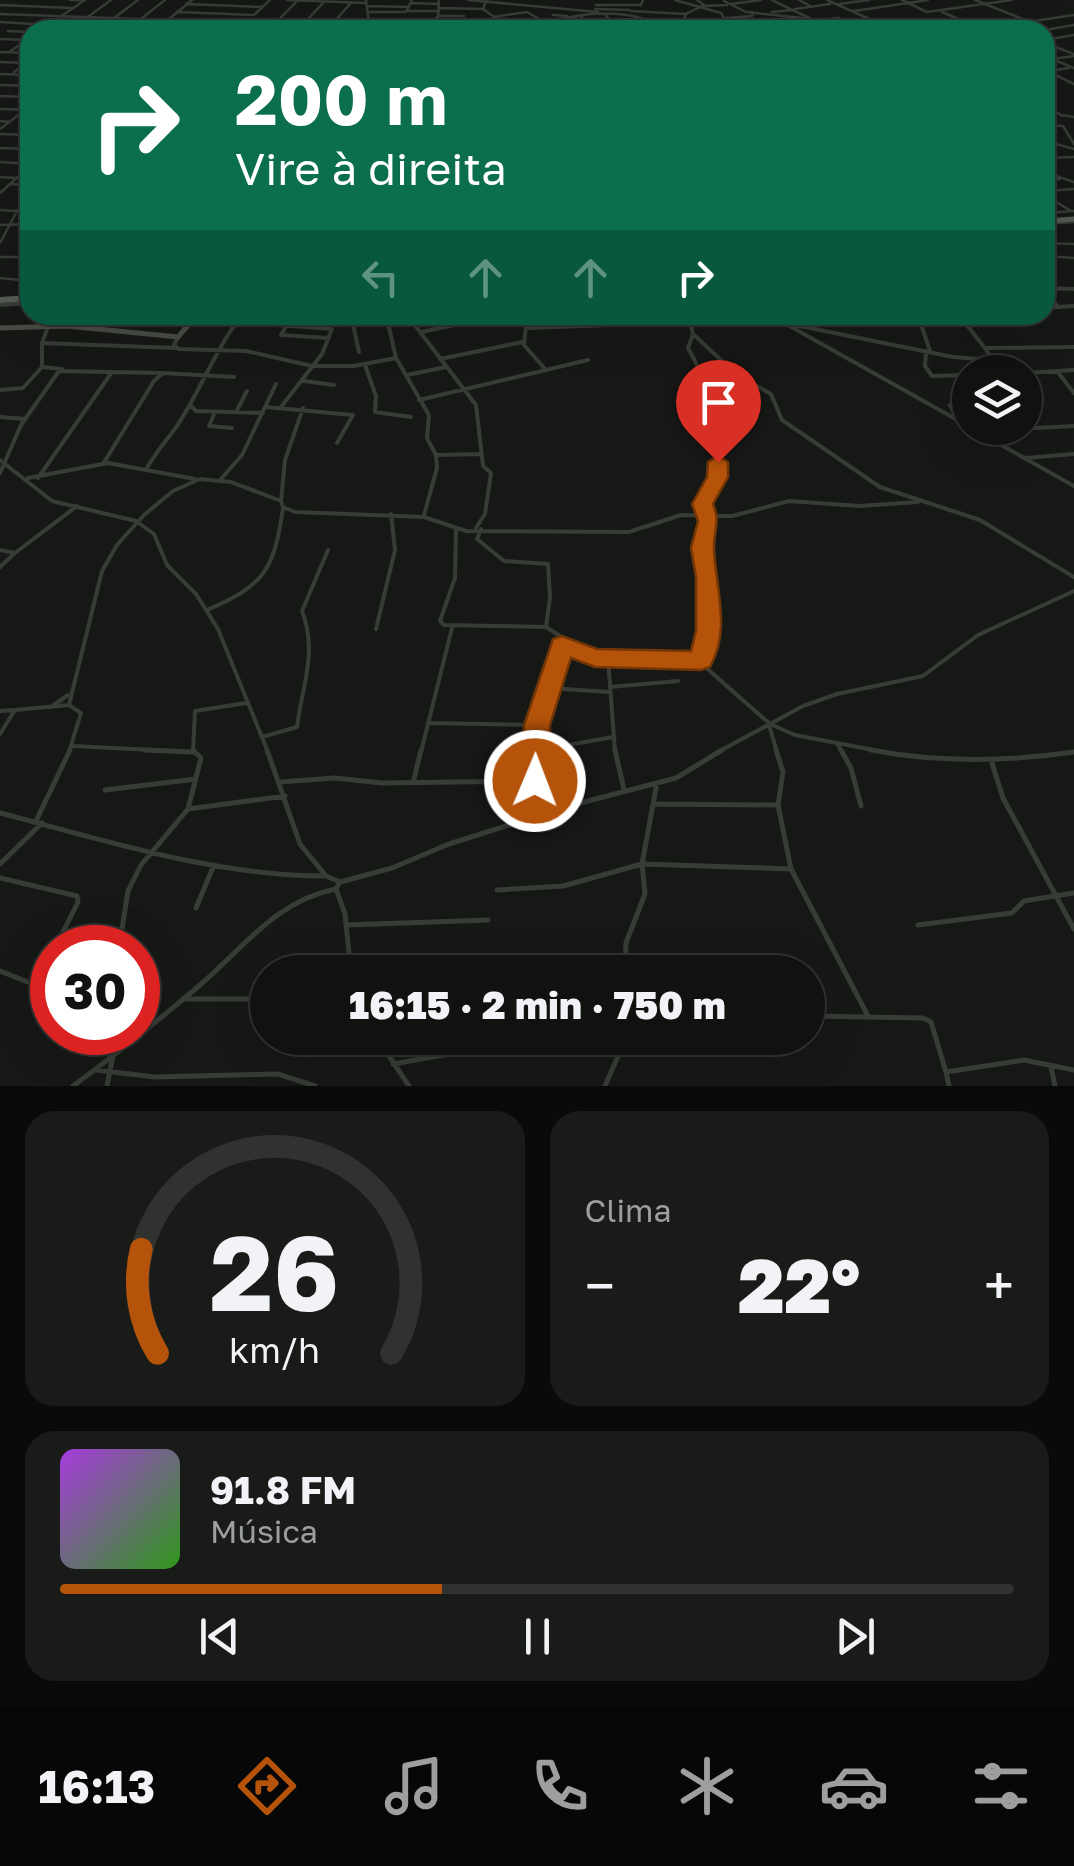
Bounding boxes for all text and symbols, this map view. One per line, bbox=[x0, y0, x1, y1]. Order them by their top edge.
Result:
text: 200 m bbox=[235, 56, 447, 140]
icon: right bbox=[70, 60, 200, 190]
text: Vire à direita bbox=[235, 141, 507, 195]
icon: left bbox=[353, 250, 408, 305]
icon: ahead bbox=[458, 250, 513, 305]
icon: ahead bbox=[563, 250, 618, 305]
icon: right bbox=[668, 250, 723, 305]
map controls bbox=[952, 355, 1042, 445]
button: layers bbox=[952, 355, 1042, 445]
pin bbox=[676, 360, 761, 463]
icon: arrive bbox=[691, 375, 746, 430]
position arrow bbox=[483, 729, 587, 833]
speed limit sign: 30 bbox=[30, 925, 160, 1055]
text: 16:15 · 2 min · 750 m bbox=[349, 982, 726, 1027]
text: Clima bbox=[585, 1191, 671, 1229]
text: 26 bbox=[210, 1209, 339, 1334]
text: 22° bbox=[738, 1239, 860, 1330]
text: − bbox=[585, 1252, 615, 1318]
text: + bbox=[984, 1252, 1014, 1318]
text: km/h bbox=[229, 1328, 320, 1371]
text: 91.8 FM bbox=[210, 1467, 356, 1512]
text: Música bbox=[210, 1512, 318, 1550]
icon: previous bbox=[192, 1609, 247, 1664]
icon: pause bbox=[510, 1609, 565, 1664]
icon: next bbox=[828, 1609, 883, 1664]
icon: directions bbox=[232, 1751, 302, 1821]
icon: music bbox=[379, 1751, 449, 1821]
icon: phone bbox=[525, 1751, 595, 1821]
icon: climate bbox=[672, 1751, 742, 1821]
icon: car bbox=[819, 1751, 889, 1821]
icon: filters bbox=[966, 1751, 1036, 1821]
text: 16:13 bbox=[38, 1759, 155, 1813]

